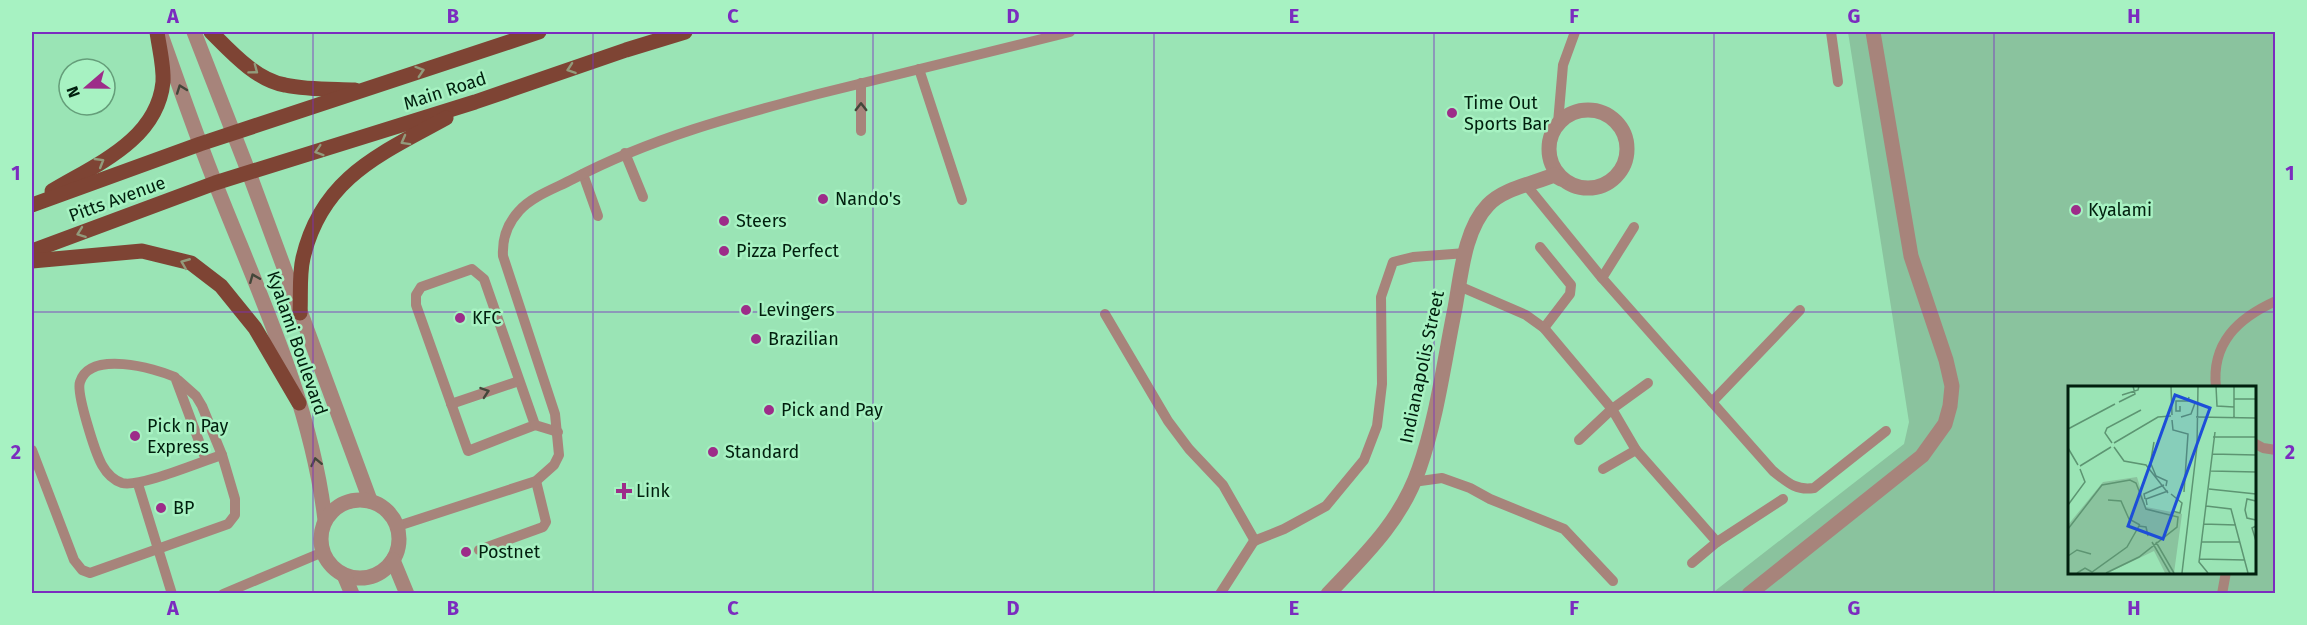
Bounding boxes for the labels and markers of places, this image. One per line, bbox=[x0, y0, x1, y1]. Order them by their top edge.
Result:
place label: Time Out Sports Bar bbox=[1464, 92, 1549, 135]
marker: Time Out Sports Bar bbox=[1445, 106, 1459, 120]
place label: Nando's bbox=[835, 188, 901, 210]
marker: Nando's bbox=[816, 192, 830, 206]
place label: Kyalami bbox=[2088, 199, 2152, 221]
marker: Kyalami bbox=[2069, 203, 2083, 217]
place label: Steers bbox=[736, 210, 787, 232]
marker: Steers bbox=[717, 214, 731, 228]
place label: Pizza Perfect bbox=[736, 240, 839, 262]
marker: Pizza Perfect bbox=[717, 244, 731, 258]
place label: Levingers bbox=[758, 299, 835, 321]
marker: Levingers bbox=[739, 303, 753, 317]
place label: KFC bbox=[472, 307, 501, 329]
marker: KFC bbox=[453, 311, 467, 325]
place label: Brazilian bbox=[768, 328, 839, 350]
marker: Brazilian bbox=[749, 332, 763, 346]
place label: Pick and Pay bbox=[781, 399, 883, 421]
marker: Pick and Pay bbox=[762, 403, 776, 417]
place label: Pick n Pay Express bbox=[147, 415, 228, 458]
marker: Pick n Pay Express bbox=[128, 429, 142, 443]
place label: Standard bbox=[725, 441, 799, 463]
marker: Standard bbox=[706, 445, 720, 459]
place label: Link bbox=[636, 480, 671, 502]
marker: Link bbox=[617, 484, 631, 498]
place label: BP bbox=[173, 497, 194, 519]
marker: BP bbox=[154, 501, 168, 515]
place label: Postnet bbox=[478, 541, 541, 563]
marker: Postnet bbox=[459, 545, 473, 559]

